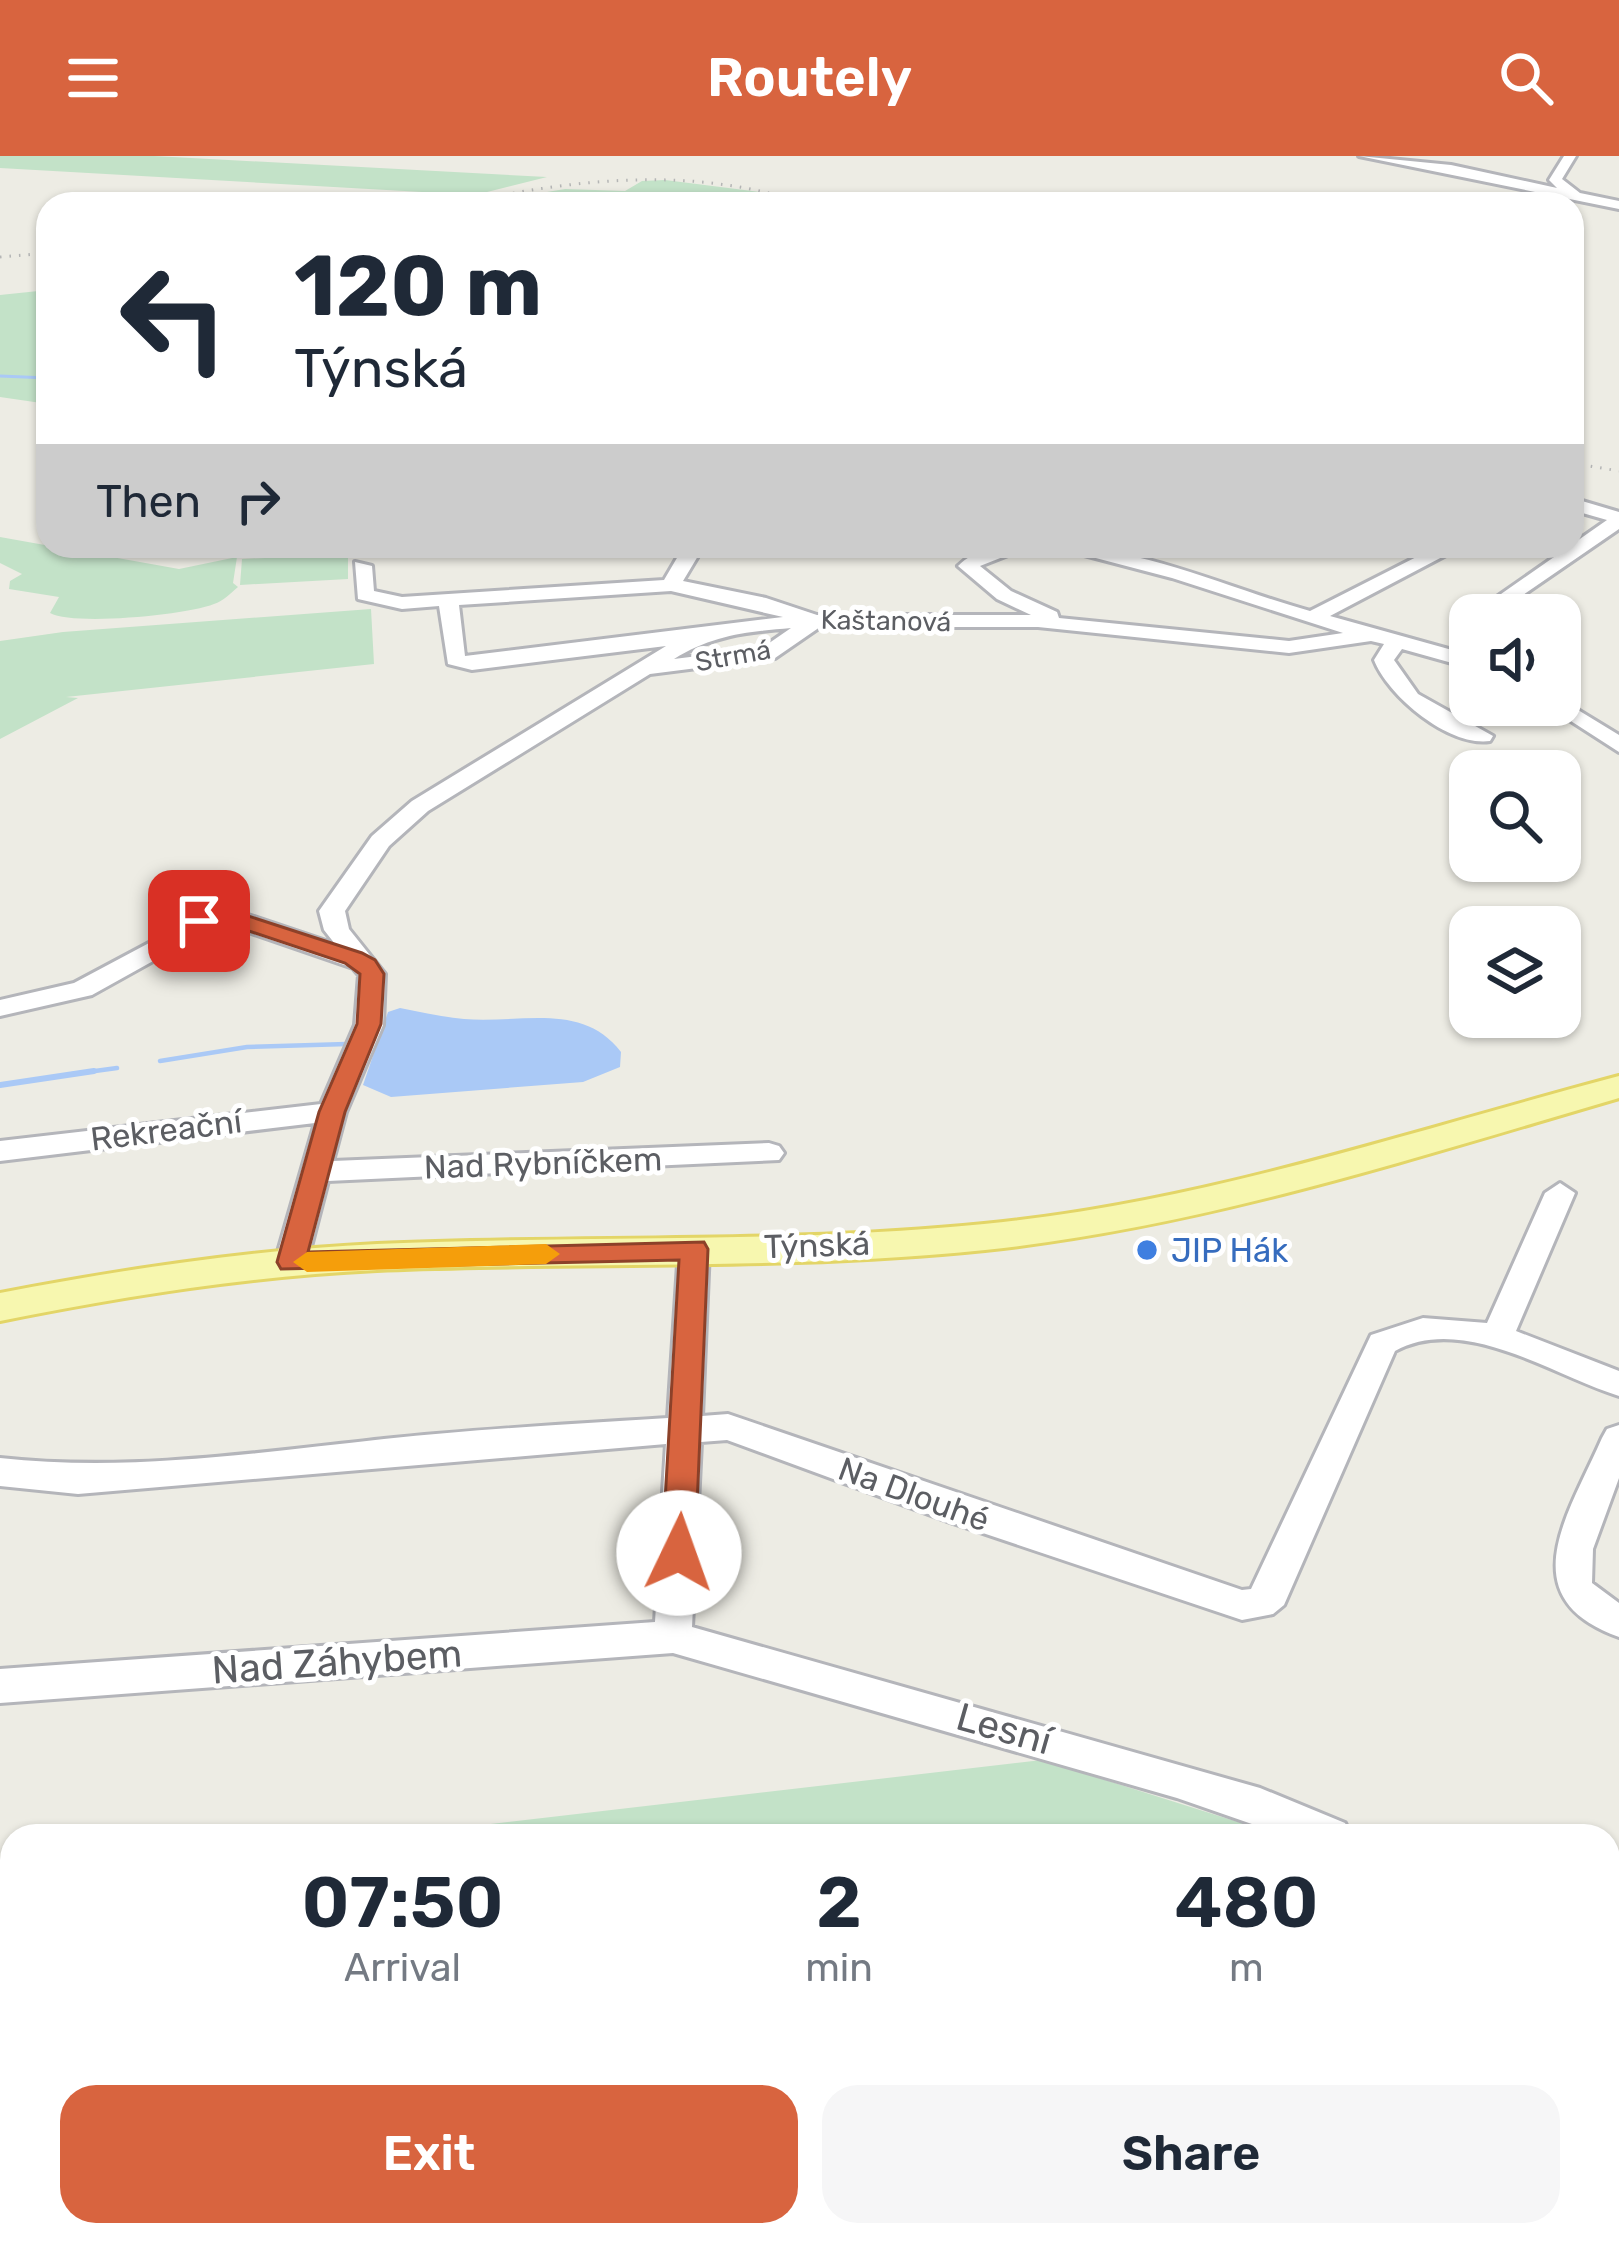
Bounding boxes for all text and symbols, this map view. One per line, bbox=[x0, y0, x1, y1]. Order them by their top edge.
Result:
icon: menu bbox=[60, 45, 126, 111]
icon: search bbox=[1493, 45, 1559, 111]
text: Routely bbox=[707, 46, 912, 110]
text: 120 m bbox=[294, 236, 542, 336]
icon: left bbox=[96, 240, 252, 396]
text: Týnská bbox=[294, 337, 468, 401]
icon: right bbox=[225, 468, 291, 534]
text: Then bbox=[96, 475, 201, 528]
map controls bbox=[1449, 594, 1581, 1038]
button: sound bbox=[1449, 594, 1581, 726]
street label: Kaštanová bbox=[820, 604, 952, 638]
street label: Strmá bbox=[693, 634, 773, 678]
button: search bbox=[1449, 750, 1581, 882]
pin bbox=[148, 870, 250, 972]
icon: arrive bbox=[166, 888, 232, 954]
button: layers bbox=[1449, 906, 1581, 1038]
street label: Rekreační bbox=[88, 1101, 246, 1159]
street label: Nad Rybníčkem bbox=[423, 1139, 663, 1187]
street label: Týnská bbox=[763, 1224, 871, 1266]
place label: JIP Hák bbox=[1171, 1231, 1288, 1270]
marker: JIP Hák bbox=[1134, 1237, 1160, 1263]
street label: Na Dlouhé bbox=[833, 1449, 995, 1539]
position arrow bbox=[616, 1490, 742, 1616]
street label: Nad Záhybem bbox=[210, 1630, 464, 1694]
street label: Lesní bbox=[951, 1694, 1058, 1765]
text: 07:50 bbox=[301, 1860, 504, 1945]
text: 2 bbox=[816, 1860, 862, 1945]
text: 480 bbox=[1174, 1860, 1318, 1945]
text: Arrival bbox=[344, 1945, 461, 1991]
text: min bbox=[805, 1945, 873, 1991]
text: m bbox=[1229, 1945, 1264, 1991]
button: Exit bbox=[60, 2085, 798, 2223]
button: Share bbox=[822, 2085, 1560, 2223]

